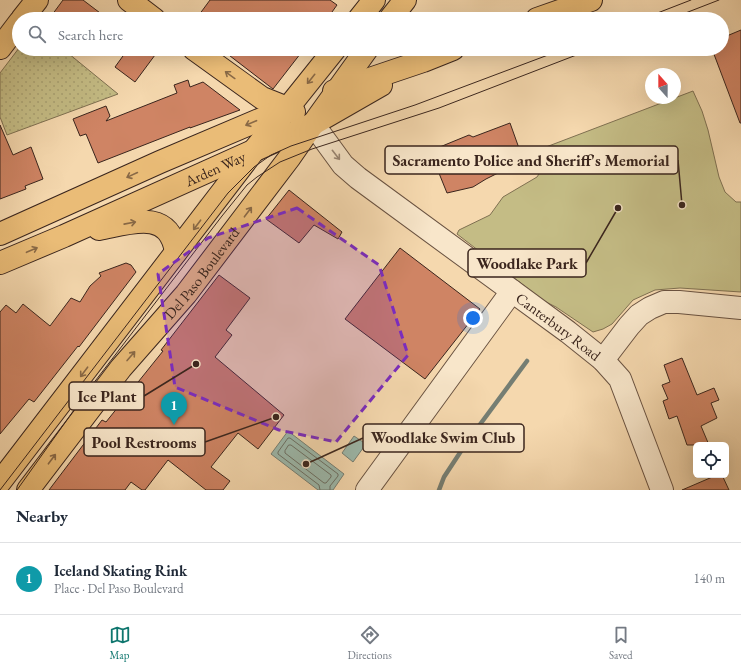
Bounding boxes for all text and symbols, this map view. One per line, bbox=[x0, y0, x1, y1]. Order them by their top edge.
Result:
search box bbox=[12, 12, 729, 56]
icon: search bbox=[26, 23, 48, 45]
text: Search here bbox=[58, 25, 123, 44]
north arrow bbox=[645, 68, 681, 104]
one-way arrow bbox=[224, 71, 235, 79]
one-way arrow bbox=[307, 73, 315, 84]
one-way arrow bbox=[246, 120, 258, 128]
street label: Arden Way bbox=[181, 146, 249, 190]
callout: Sacramento Police and Sheriff's Memorial bbox=[385, 146, 678, 174]
one-way arrow bbox=[331, 149, 340, 160]
text: Sacramento Police and Sheriff's Memorial bbox=[392, 150, 670, 171]
one-way arrow bbox=[126, 172, 138, 179]
one-way arrow bbox=[244, 207, 253, 218]
one-way arrow bbox=[123, 219, 136, 227]
one-way arrow bbox=[193, 219, 201, 230]
street label: Del Paso Boulevard bbox=[159, 223, 243, 322]
one-way arrow bbox=[26, 245, 38, 253]
callout: Woodlake Park bbox=[468, 249, 586, 277]
text: Woodlake Park bbox=[476, 253, 578, 274]
street label: Canterbury Road bbox=[512, 288, 605, 365]
your location bbox=[463, 308, 483, 328]
one-way arrow bbox=[127, 351, 136, 362]
one-way arrow bbox=[80, 367, 88, 378]
callout: Ice Plant bbox=[69, 382, 144, 410]
text: Ice Plant bbox=[78, 386, 136, 407]
pin: 1 bbox=[161, 392, 187, 425]
callout: Woodlake Swim Club bbox=[363, 424, 524, 452]
text: Woodlake Swim Club bbox=[371, 427, 516, 448]
callout: Pool Restrooms bbox=[84, 428, 205, 456]
text: Pool Restrooms bbox=[91, 432, 197, 453]
map controls bbox=[693, 442, 729, 478]
button: locate bbox=[693, 442, 729, 478]
one-way arrow bbox=[47, 454, 56, 465]
text: Nearby bbox=[16, 505, 68, 527]
text: Iceland Skating Rink bbox=[54, 561, 187, 580]
text: 1 bbox=[26, 570, 32, 587]
text: 140 m bbox=[694, 570, 725, 587]
text: Place · Del Paso Boulevard bbox=[54, 580, 184, 597]
tab: Map bbox=[109, 624, 131, 662]
tab: Directions bbox=[348, 624, 392, 662]
tab: Saved bbox=[609, 624, 632, 662]

